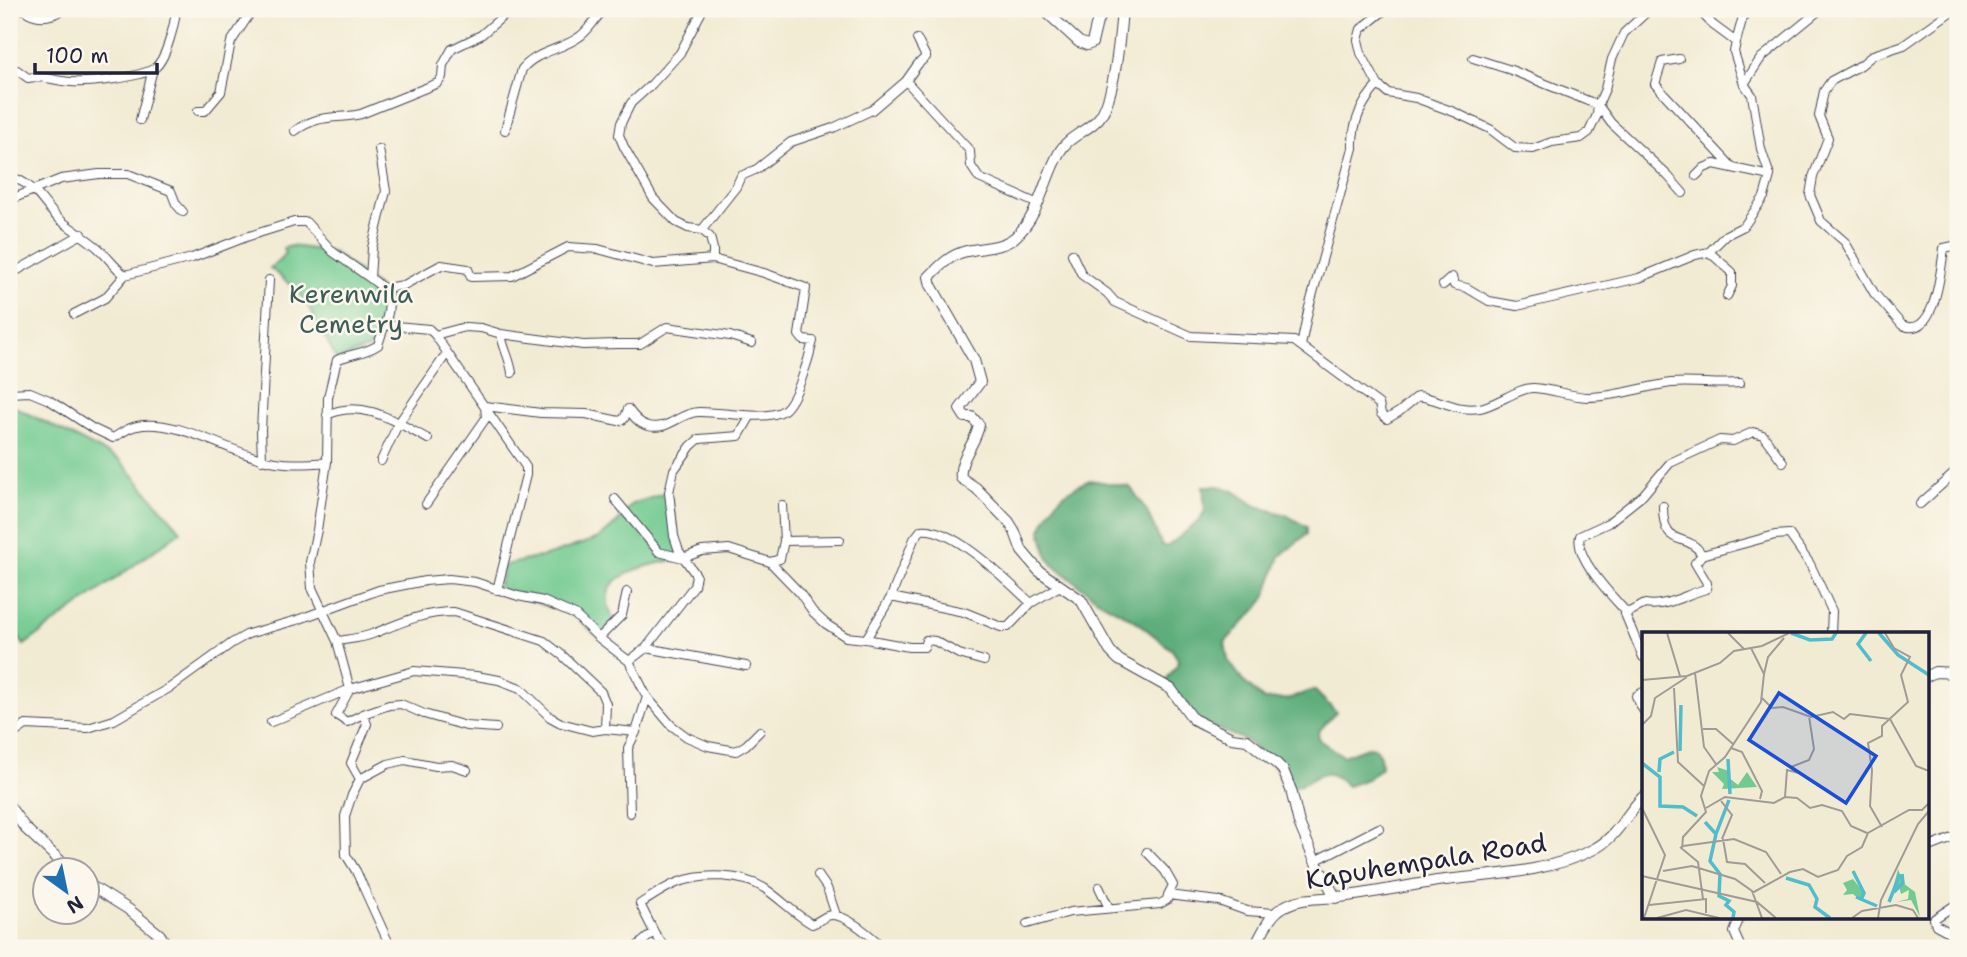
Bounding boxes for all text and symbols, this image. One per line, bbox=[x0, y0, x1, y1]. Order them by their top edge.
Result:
scale bar bbox=[35, 32, 158, 76]
text: 100 m bbox=[46, 42, 109, 70]
park label: Kerenwila Cemetry bbox=[289, 276, 413, 341]
inset map bbox=[1642, 632, 1928, 918]
street label: Kapuhempala Road bbox=[1303, 824, 1549, 897]
north arrow bbox=[32, 856, 102, 926]
text: N bbox=[62, 890, 88, 919]

